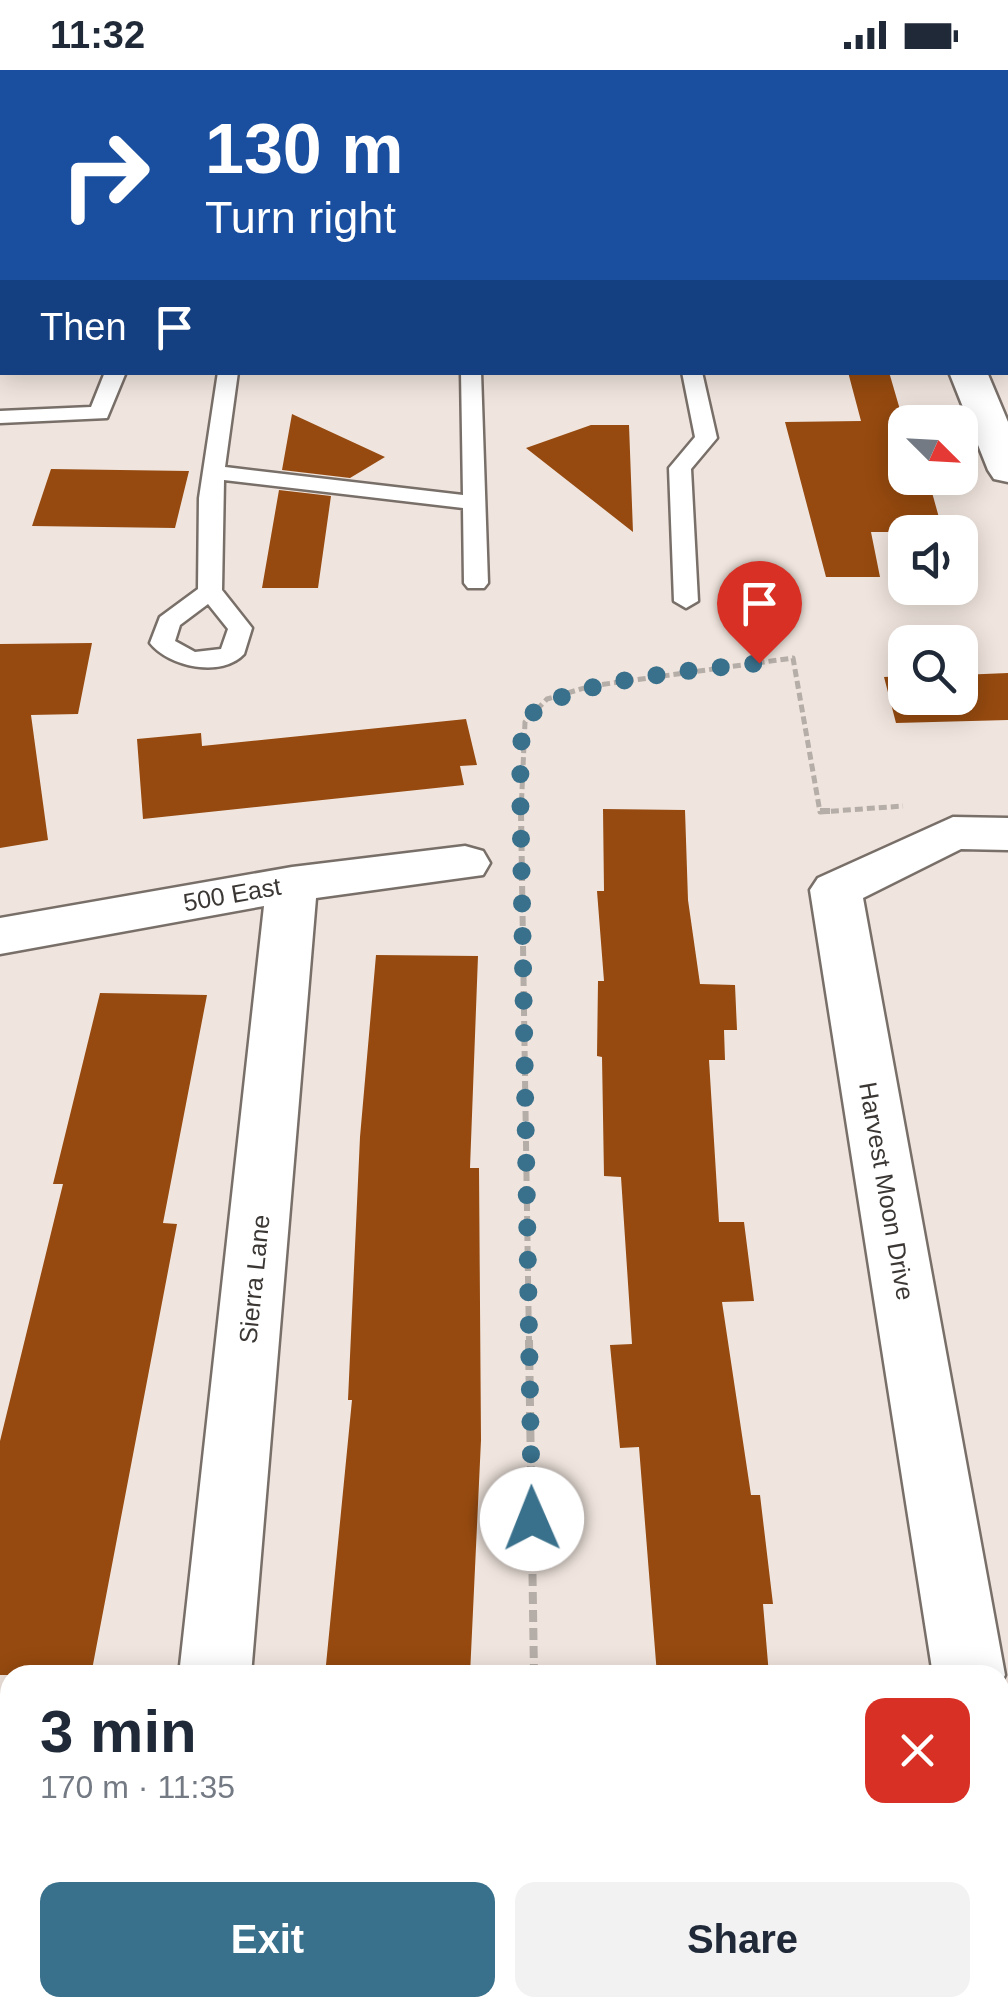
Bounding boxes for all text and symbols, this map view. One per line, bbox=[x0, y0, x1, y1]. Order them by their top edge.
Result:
text: 11:32 bbox=[50, 14, 145, 56]
icon: right bbox=[40, 110, 170, 240]
text: 130 m bbox=[205, 110, 403, 188]
text: Turn right bbox=[205, 192, 396, 243]
icon: arrive bbox=[147, 300, 202, 355]
text: Then bbox=[40, 306, 127, 348]
north arrow bbox=[888, 405, 978, 495]
map controls bbox=[888, 405, 978, 715]
button: sound bbox=[888, 515, 978, 605]
pin bbox=[717, 561, 802, 664]
icon: arrive bbox=[732, 576, 787, 631]
button: search bbox=[888, 625, 978, 715]
street label: 500 East bbox=[181, 872, 283, 916]
street label: Harvest Moon Drive bbox=[854, 1080, 920, 1302]
street label: Sierra Lane bbox=[233, 1213, 275, 1345]
position arrow bbox=[480, 1467, 584, 1571]
text: 3 min bbox=[40, 1698, 197, 1765]
button: close bbox=[865, 1698, 970, 1803]
text: 170 m · 11:35 bbox=[40, 1769, 235, 1805]
button: Exit bbox=[40, 1882, 495, 1997]
button: Share bbox=[515, 1882, 970, 1997]

